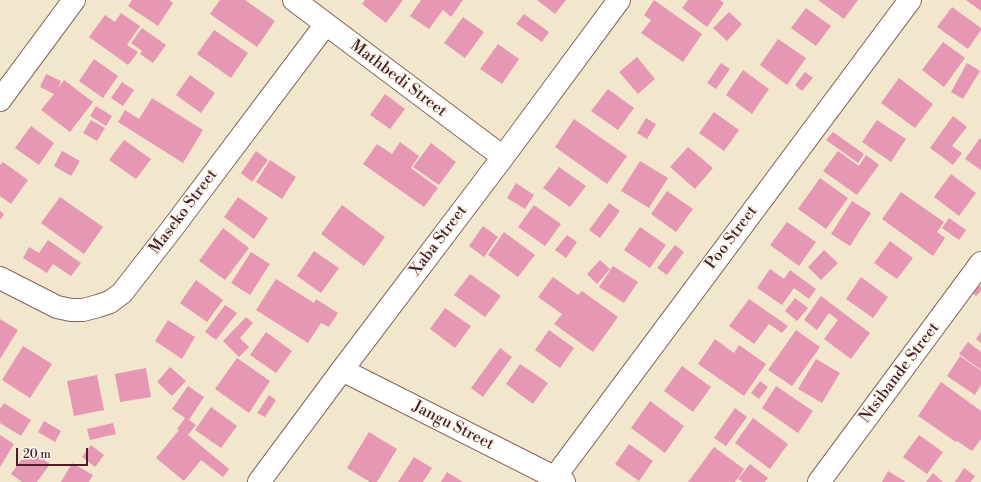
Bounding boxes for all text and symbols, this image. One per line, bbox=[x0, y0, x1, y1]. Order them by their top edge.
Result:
street label: Mathbedi Street bbox=[346, 36, 450, 122]
street label: Maseko Street bbox=[146, 166, 222, 258]
street label: Xaba Street bbox=[406, 202, 472, 280]
street label: Poo Street bbox=[702, 202, 762, 274]
street label: Ntsibande Street bbox=[856, 319, 944, 427]
street label: Jangu Street bbox=[409, 397, 497, 455]
scale bar bbox=[18, 440, 90, 466]
text: 20 m bbox=[23, 447, 51, 462]

